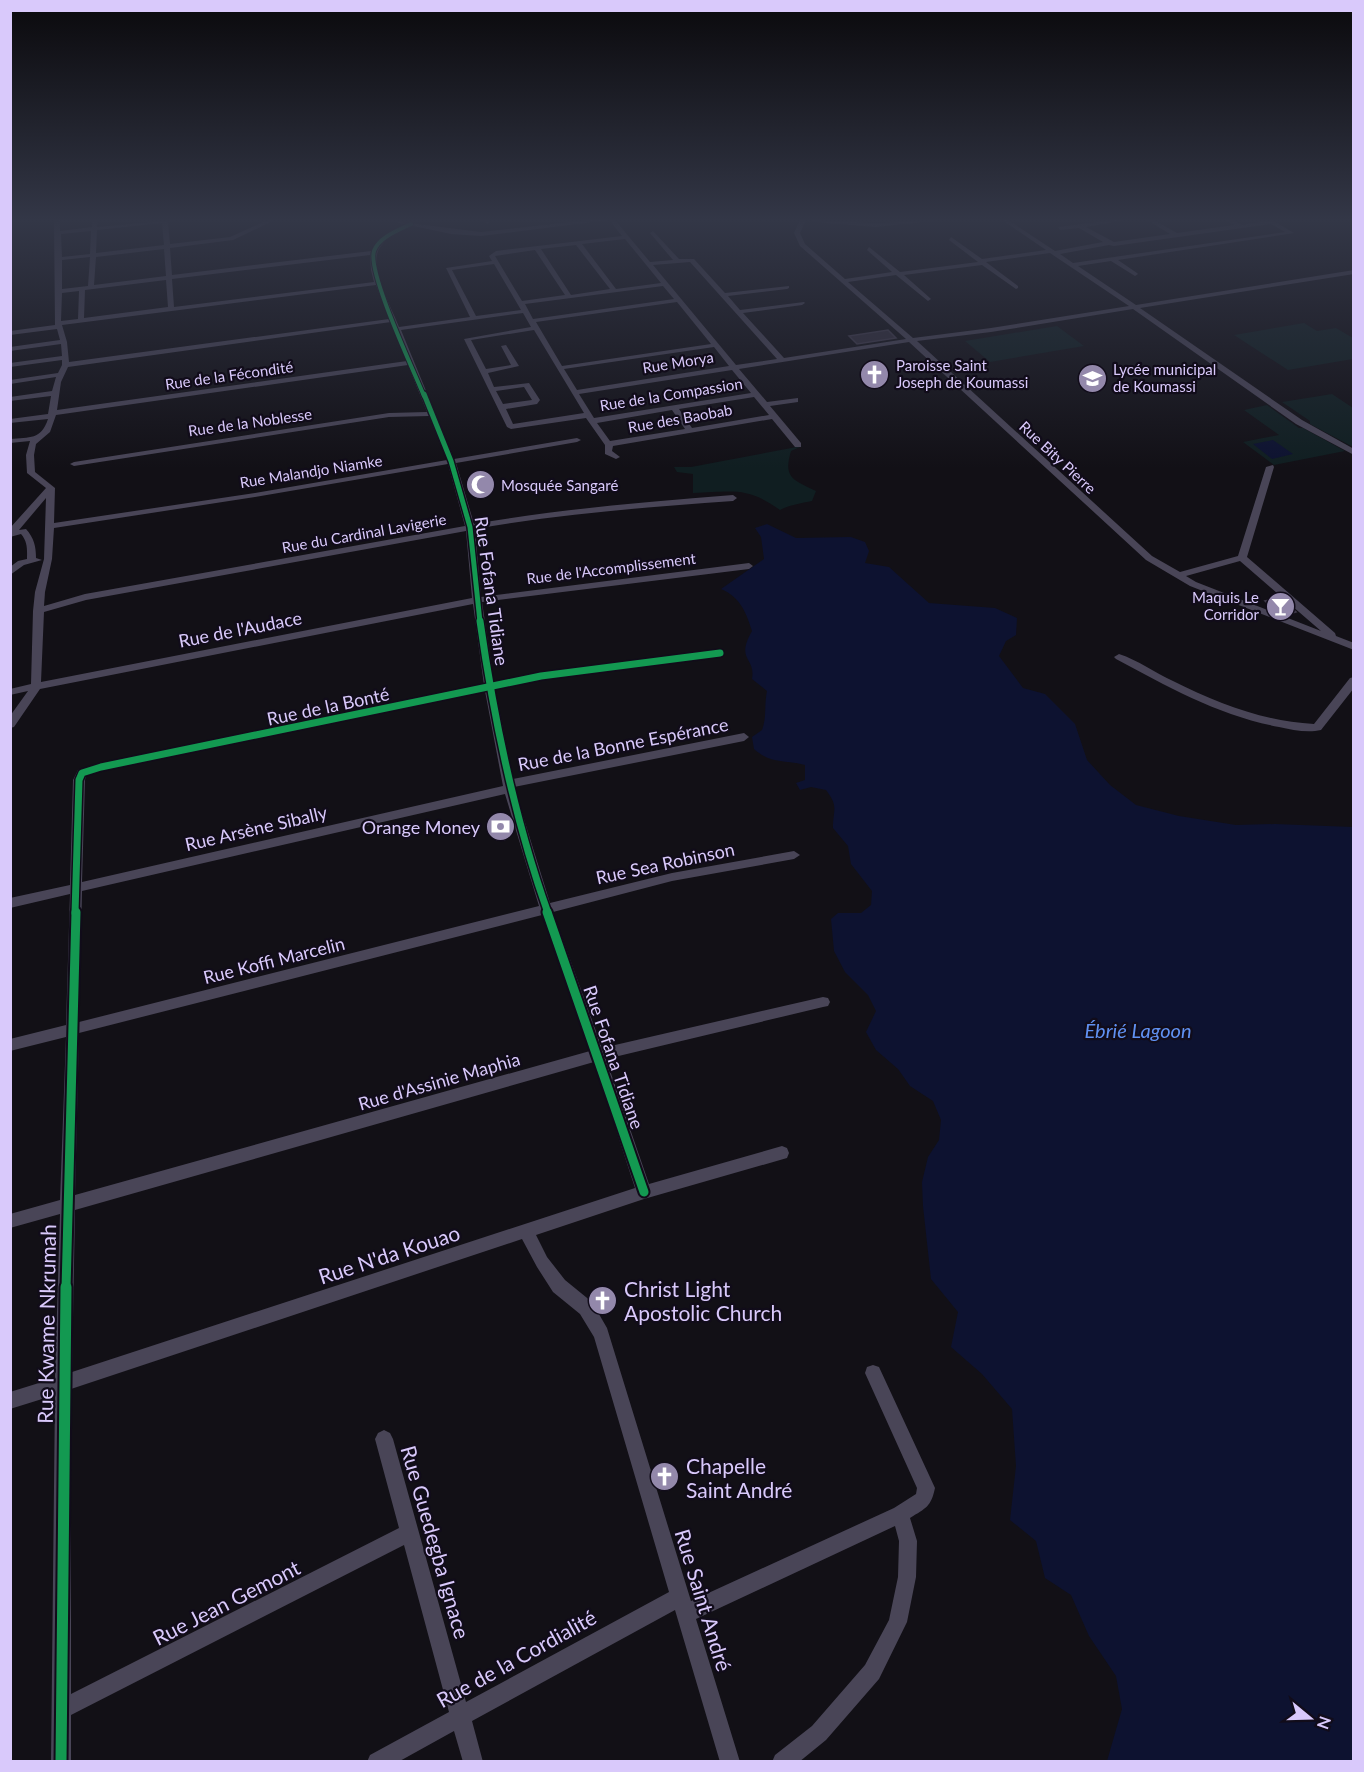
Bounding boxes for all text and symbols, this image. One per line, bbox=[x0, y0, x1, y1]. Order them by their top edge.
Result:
street label: Rue Morya bbox=[641, 347, 715, 377]
place label: Paroisse Saint Joseph de Koumassi bbox=[896, 356, 1028, 391]
street label: Rue de la Fécondité bbox=[164, 357, 294, 393]
church icon: Paroisse Saint Joseph de Koumassi bbox=[859, 358, 891, 390]
place label: Lycée municipal de Koumassi bbox=[1113, 360, 1216, 395]
school or university icon: Lycée municipal de Koumassi bbox=[1076, 362, 1108, 394]
street label: Rue de la Compassion bbox=[598, 374, 744, 414]
street label: Rue des Baobab bbox=[626, 400, 734, 436]
street label: Rue de la Noblesse bbox=[187, 404, 313, 440]
street label: Rue Bity Pierre bbox=[1016, 417, 1100, 497]
street label: Rue Malandjo Niamke bbox=[239, 451, 384, 491]
mosque icon: Mosquée Sangaré bbox=[464, 469, 496, 501]
place label: Mosquée Sangaré bbox=[501, 476, 618, 494]
street label: Rue du Cardinal Lavigerie bbox=[280, 510, 448, 556]
street label: Rue Fofana Tidiane bbox=[471, 515, 513, 667]
street label: Rue de l'Accomplissement bbox=[525, 549, 697, 587]
place label: Maquis Le Corridor bbox=[1192, 588, 1260, 623]
bar icon: Maquis Le Corridor bbox=[1264, 590, 1296, 622]
street label: Rue de l'Audace bbox=[176, 606, 304, 652]
street label: Rue de la Bonté bbox=[265, 682, 391, 730]
street label: Rue de la Bonne Espérance bbox=[516, 713, 730, 775]
street label: Rue Arsène Sibally bbox=[183, 801, 330, 855]
bank icon: Orange Money bbox=[485, 811, 517, 843]
place label: Orange Money bbox=[362, 816, 481, 838]
street label: Rue Sea Robinson bbox=[594, 838, 736, 888]
street label: Rue Koffi Marcelin bbox=[201, 932, 347, 988]
street label: Rue Fofana Tidiane bbox=[579, 982, 649, 1132]
water label: Ébrié Lagoon bbox=[1084, 1018, 1192, 1042]
street label: Rue d'Assinie Maphia bbox=[356, 1047, 522, 1115]
street label: Rue N'da Kouao bbox=[315, 1219, 463, 1289]
street label: Rue Kwame Nkrumah bbox=[32, 1224, 60, 1424]
place label: Christ Light Apostolic Church bbox=[624, 1276, 782, 1325]
church icon: Christ Light Apostolic Church bbox=[587, 1284, 619, 1316]
street label: Rue Guedegba Ignace bbox=[396, 1443, 476, 1641]
place label: Chapelle Saint André bbox=[686, 1453, 792, 1502]
church icon: Chapelle Saint André bbox=[649, 1461, 681, 1493]
street label: Rue Saint André bbox=[671, 1526, 737, 1674]
street label: Rue Jean Gemont bbox=[148, 1554, 304, 1650]
street label: Rue de la Cordialité bbox=[432, 1604, 600, 1712]
north arrow bbox=[1280, 1688, 1340, 1748]
text: N bbox=[1314, 1714, 1336, 1732]

